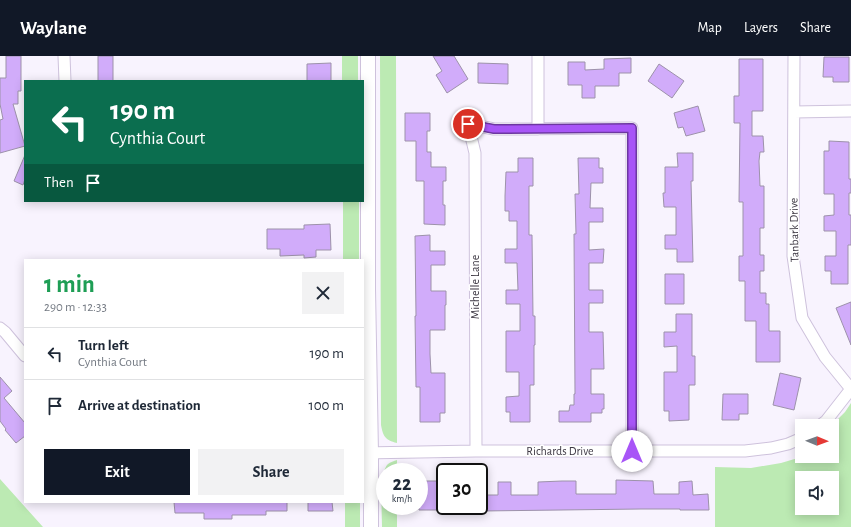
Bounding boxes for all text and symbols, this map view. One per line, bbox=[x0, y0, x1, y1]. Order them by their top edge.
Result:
text: Waylane bbox=[20, 19, 87, 38]
text: Map bbox=[697, 21, 722, 35]
text: Layers bbox=[744, 21, 778, 35]
text: Share bbox=[800, 21, 831, 35]
icon: left bbox=[44, 96, 96, 148]
text: 190 m bbox=[110, 97, 175, 125]
pin bbox=[451, 107, 485, 141]
icon: arrive bbox=[457, 113, 479, 135]
text: Cynthia Court bbox=[110, 130, 205, 148]
icon: arrive bbox=[82, 172, 104, 194]
text: Then bbox=[44, 175, 74, 190]
street label: Tanbark Drive bbox=[787, 198, 801, 262]
street label: Michelle Lane bbox=[469, 255, 481, 319]
button: close bbox=[302, 272, 344, 314]
text: 1 min bbox=[44, 273, 95, 297]
text: 290 m · 12:33 bbox=[44, 301, 107, 314]
text: Turn left bbox=[78, 338, 129, 353]
icon: left bbox=[44, 343, 66, 365]
text: 190 m bbox=[309, 346, 344, 361]
text: Cynthia Court bbox=[78, 356, 147, 369]
icon: arrive bbox=[44, 395, 66, 417]
text: Arrive at destination bbox=[78, 398, 201, 413]
text: 100 m bbox=[309, 398, 344, 413]
north arrow bbox=[795, 419, 839, 463]
map controls bbox=[795, 419, 839, 515]
position arrow bbox=[611, 430, 653, 472]
street label: Richards Drive bbox=[526, 445, 594, 457]
button: Exit bbox=[44, 449, 190, 495]
button: Share bbox=[198, 449, 344, 495]
speed limit sign: 30 bbox=[436, 463, 488, 515]
button: sound bbox=[795, 471, 839, 515]
text: 22 bbox=[393, 474, 411, 494]
text: km/h bbox=[392, 494, 412, 504]

